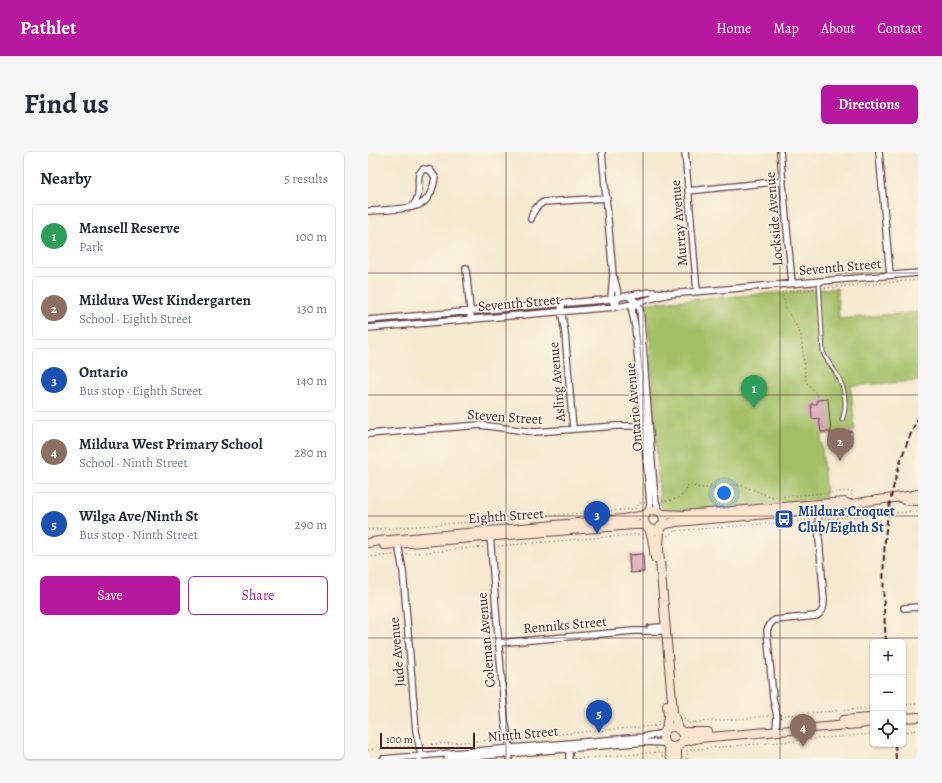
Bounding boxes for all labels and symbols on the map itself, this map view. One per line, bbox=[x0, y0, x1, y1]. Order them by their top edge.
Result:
street label: Lockside Avenue bbox=[760, 171, 788, 267]
street label: Murray Avenue bbox=[666, 179, 692, 267]
street label: Seventh Street bbox=[798, 254, 882, 280]
street label: Seventh Street bbox=[477, 290, 561, 316]
street label: Asling Avenue bbox=[544, 341, 570, 424]
street label: Ontario Avenue bbox=[621, 362, 647, 452]
pin: 1 bbox=[741, 375, 767, 408]
street label: Steven Street bbox=[467, 405, 544, 429]
pin: 2 bbox=[827, 428, 853, 461]
your location bbox=[714, 483, 734, 503]
pin: 3 bbox=[584, 501, 610, 534]
place label: Mildura Croquet Club/Eighth St bbox=[798, 502, 895, 537]
street label: Eighth Street bbox=[468, 504, 545, 528]
bus stop icon: Mildura Croquet Club/Eighth St bbox=[773, 508, 795, 530]
street label: Coleman Avenue bbox=[472, 592, 500, 688]
street label: Renniks Street bbox=[523, 612, 608, 638]
street label: Jude Avenue bbox=[384, 616, 410, 688]
pin: 5 bbox=[586, 700, 612, 733]
pin: 4 bbox=[790, 714, 816, 747]
street label: Ninth Street bbox=[487, 721, 559, 747]
scale bar bbox=[380, 731, 475, 750]

